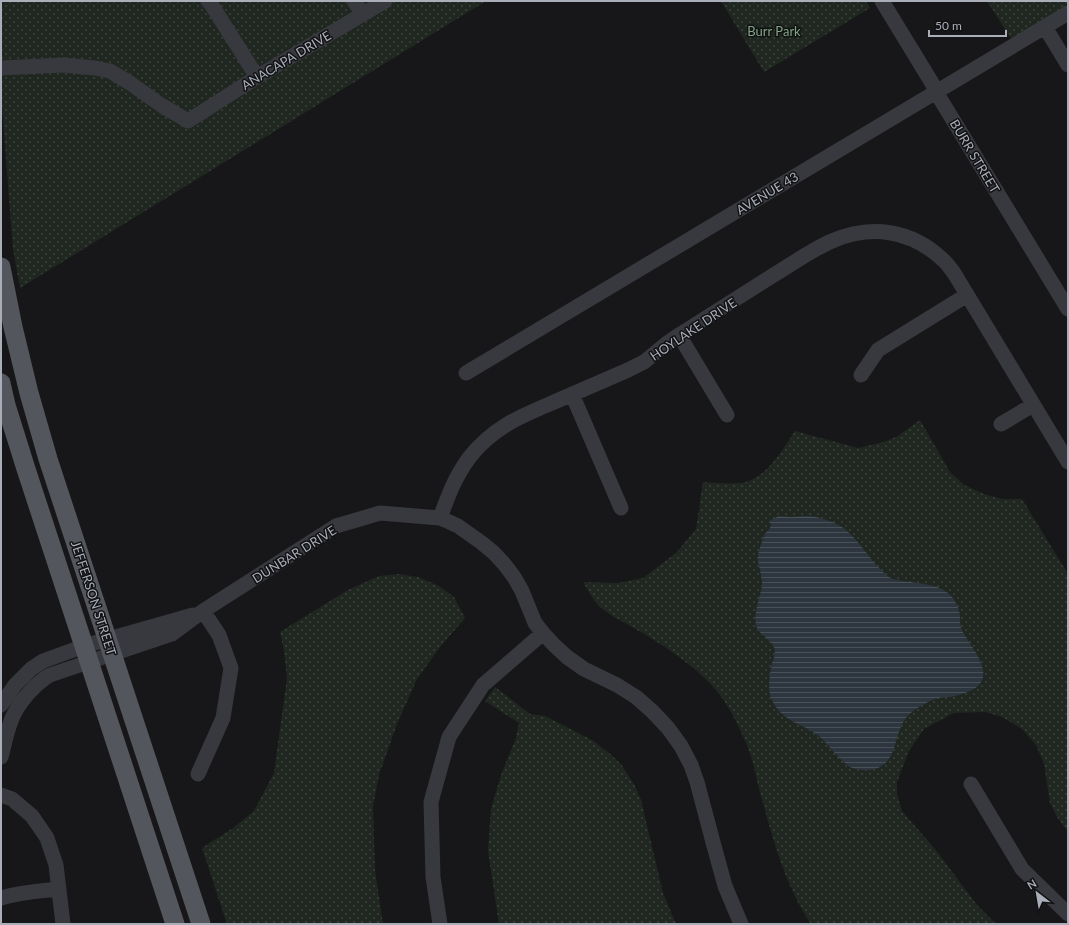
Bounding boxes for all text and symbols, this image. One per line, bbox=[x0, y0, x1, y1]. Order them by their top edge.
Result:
scale bar bbox=[929, 12, 1006, 38]
text: 50 m bbox=[935, 18, 962, 33]
park label: Burr Park bbox=[747, 23, 801, 39]
street label: ANACAPA DRIVE bbox=[238, 27, 334, 93]
street label: BURR STREET bbox=[947, 116, 1003, 196]
street label: AVENUE 43 bbox=[733, 168, 801, 218]
street label: HOYLAKE DRIVE bbox=[647, 294, 739, 364]
street label: DUNBAR DRIVE bbox=[249, 522, 339, 586]
street label: JEFFERSON STREET bbox=[68, 539, 120, 658]
north arrow bbox=[1017, 873, 1057, 913]
text: N bbox=[1025, 876, 1039, 892]

